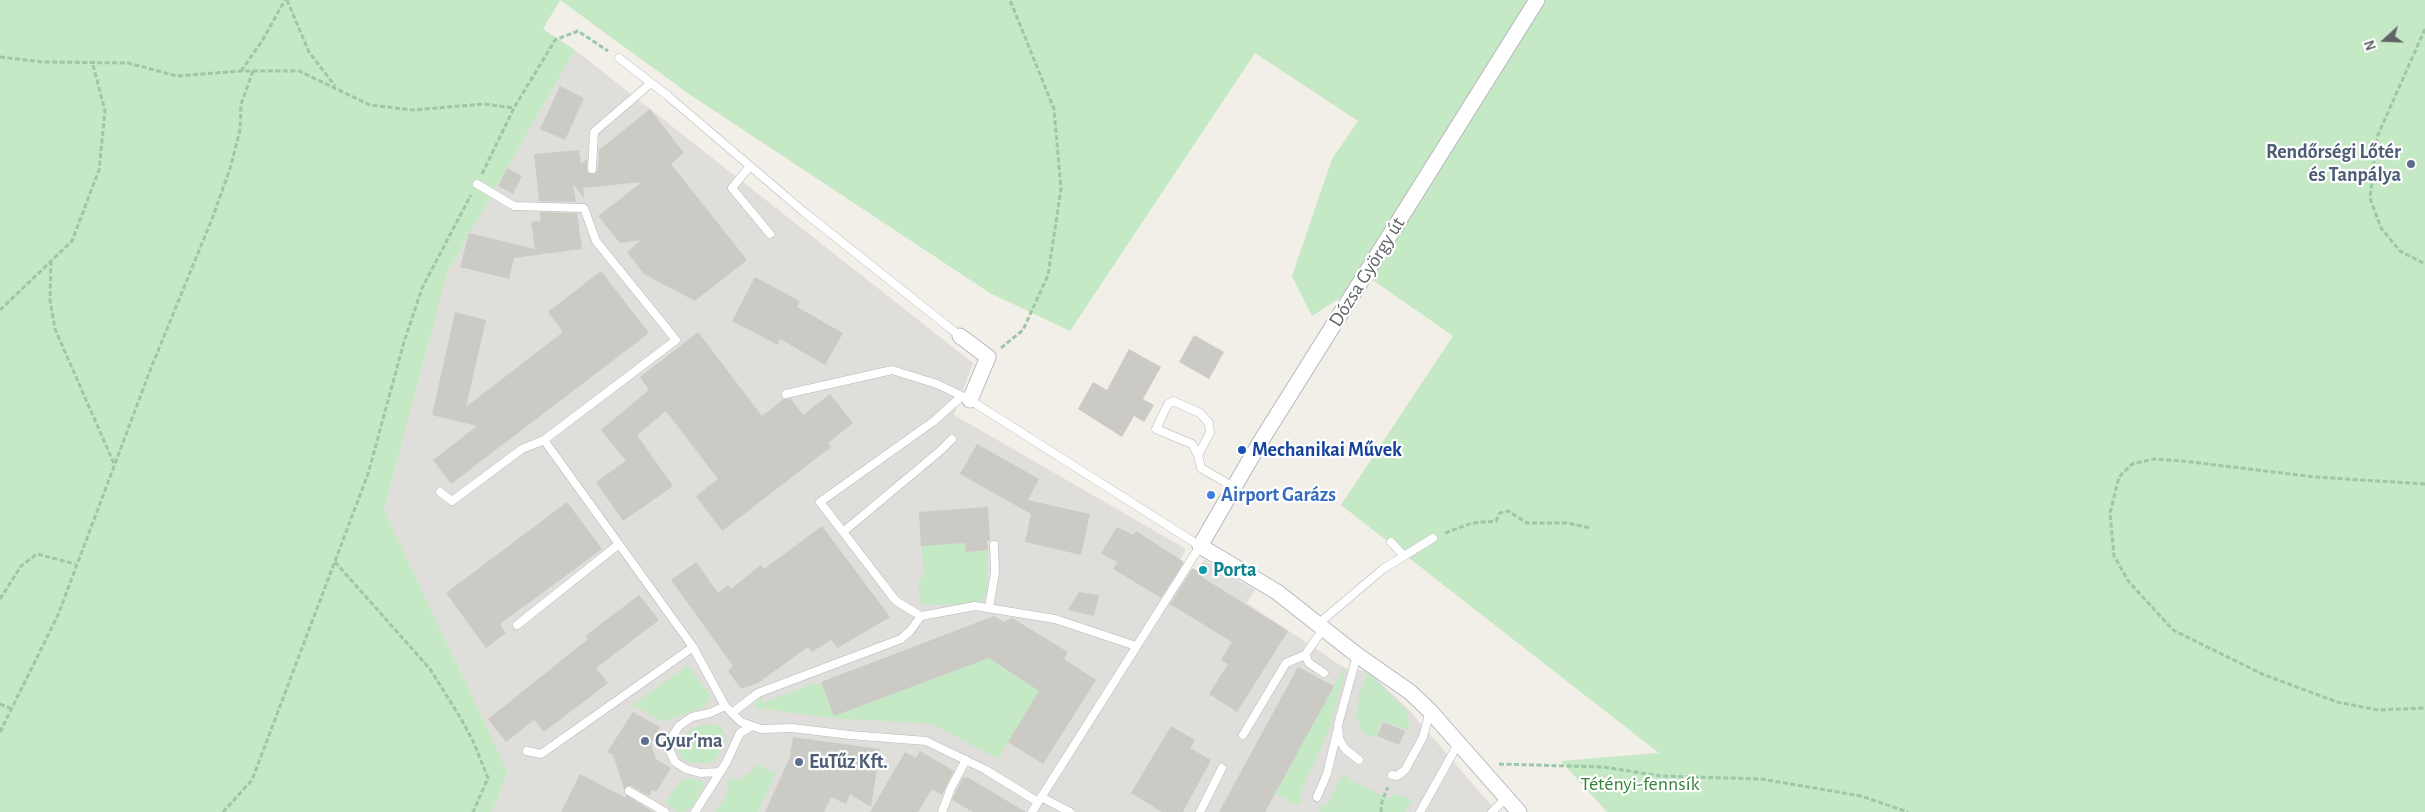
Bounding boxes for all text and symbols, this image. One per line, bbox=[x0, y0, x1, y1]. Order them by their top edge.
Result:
north arrow bbox=[2360, 15, 2410, 65]
text: N bbox=[2363, 38, 2379, 52]
place label: Rendőrségi Lőtér és Tanpálya bbox=[2266, 140, 2401, 187]
marker: Rendőrségi Lőtér és Tanpálya bbox=[2405, 158, 2417, 170]
street label: Dózsa György út bbox=[1324, 213, 1410, 331]
place label: Mechanikai Művek bbox=[1252, 438, 1402, 462]
marker: Mechanikai Művek bbox=[1236, 444, 1248, 456]
place label: Airport Garázs bbox=[1221, 483, 1336, 507]
marker: Airport Garázs bbox=[1205, 489, 1217, 501]
place label: Porta bbox=[1213, 558, 1257, 582]
marker: Porta bbox=[1197, 564, 1209, 576]
place label: Gyur'ma bbox=[655, 729, 723, 753]
marker: Gyur'ma bbox=[639, 735, 651, 747]
place label: EuTűz Kft. bbox=[809, 750, 888, 774]
marker: EuTűz Kft. bbox=[793, 756, 805, 768]
park label: Tétényi-fennsík bbox=[1580, 772, 1700, 796]

